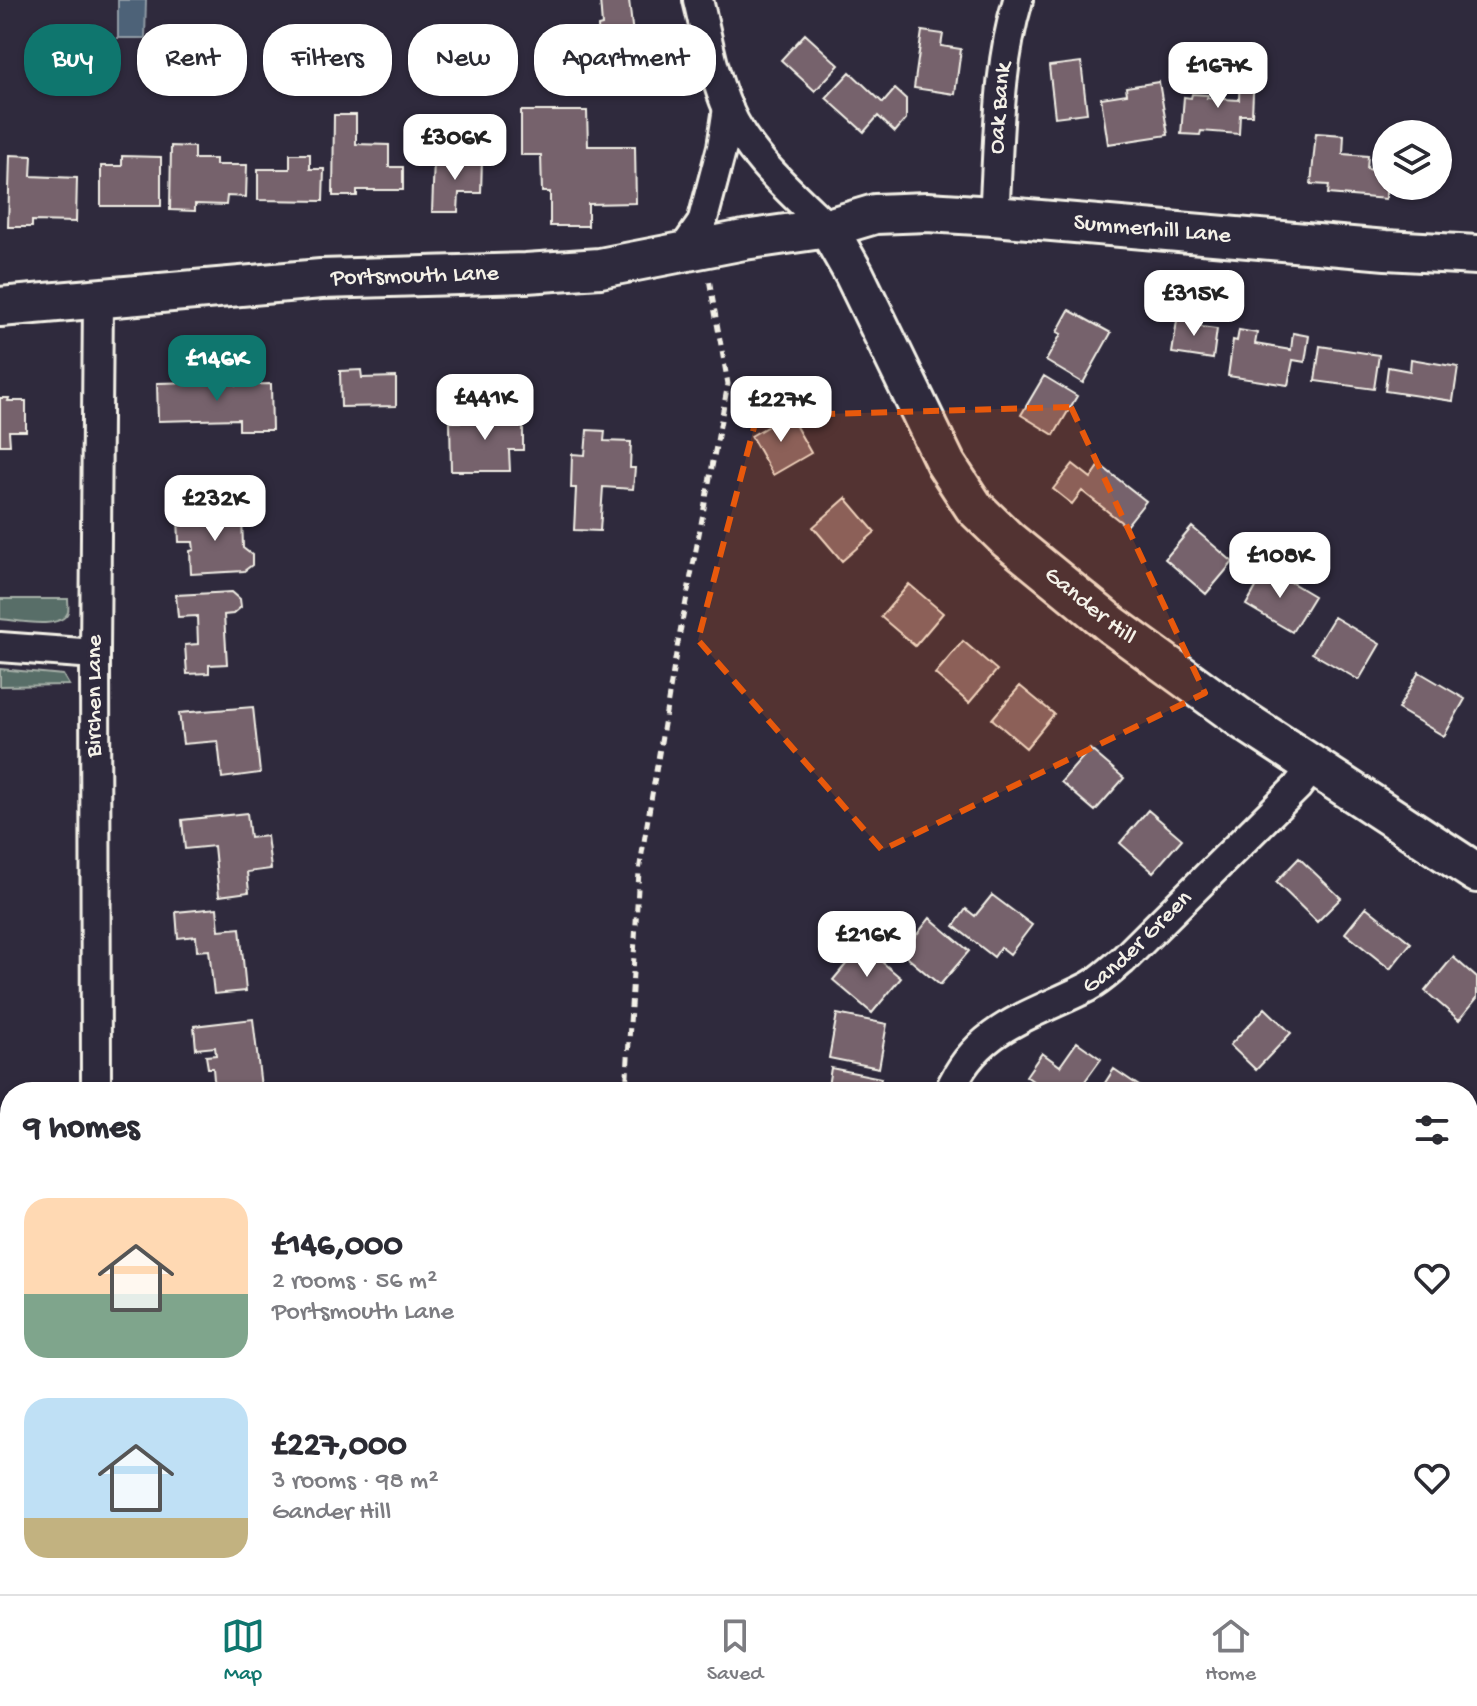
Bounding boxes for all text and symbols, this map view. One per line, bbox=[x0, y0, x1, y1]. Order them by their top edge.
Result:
chip: Buy bbox=[24, 24, 121, 96]
chip: Rent bbox=[137, 24, 247, 96]
chip: Filters bbox=[263, 24, 392, 96]
chip: New bbox=[408, 24, 518, 96]
chip: Apartment bbox=[534, 24, 716, 96]
pin: £167K bbox=[1162, 42, 1274, 110]
text: £167K bbox=[1186, 52, 1250, 83]
street label: Oak Bank bbox=[983, 58, 1019, 155]
pin: £306K bbox=[399, 114, 511, 182]
map controls bbox=[1372, 120, 1452, 200]
button: layers bbox=[1372, 120, 1452, 200]
text: £306K bbox=[421, 124, 489, 155]
street label: Summerhill Lane bbox=[1072, 208, 1233, 251]
street label: Portsmouth Lane bbox=[329, 259, 500, 293]
pin: £315K bbox=[1138, 270, 1250, 338]
text: £315K bbox=[1162, 280, 1226, 311]
pin: £146K bbox=[161, 335, 273, 403]
text: £146K bbox=[186, 345, 248, 376]
pin: £441K bbox=[429, 374, 541, 442]
pin: £227K bbox=[725, 376, 837, 444]
text: £441K bbox=[455, 384, 515, 415]
text: £227K bbox=[749, 386, 813, 417]
pin: £232K bbox=[159, 475, 271, 543]
text: £232K bbox=[183, 485, 247, 516]
pin: £108K bbox=[1224, 532, 1336, 600]
text: £108K bbox=[1247, 542, 1313, 573]
street label: Gander Hill bbox=[1038, 561, 1142, 652]
street label: Birchen Lane bbox=[81, 634, 110, 758]
street label: Gander Green bbox=[1077, 884, 1199, 1001]
pin: £216K bbox=[811, 911, 923, 979]
text: £216K bbox=[836, 921, 898, 952]
icon: filters bbox=[1410, 1108, 1454, 1152]
text: 9 homes bbox=[24, 1110, 139, 1150]
text: £146,000 bbox=[272, 1227, 403, 1267]
icon: home bbox=[88, 1230, 184, 1326]
icon: heart bbox=[1410, 1256, 1454, 1300]
text: 2 rooms · 56 m² bbox=[272, 1267, 437, 1298]
text: Portsmouth Lane bbox=[272, 1298, 454, 1329]
text: £227,000 bbox=[272, 1427, 407, 1467]
icon: home bbox=[88, 1430, 184, 1526]
icon: heart bbox=[1410, 1456, 1454, 1500]
text: 3 rooms · 98 m² bbox=[272, 1467, 439, 1498]
text: Gander Hill bbox=[272, 1498, 391, 1529]
tab: Map bbox=[221, 1614, 265, 1688]
tab: Saved bbox=[707, 1614, 763, 1688]
tab: Home bbox=[1205, 1614, 1256, 1688]

